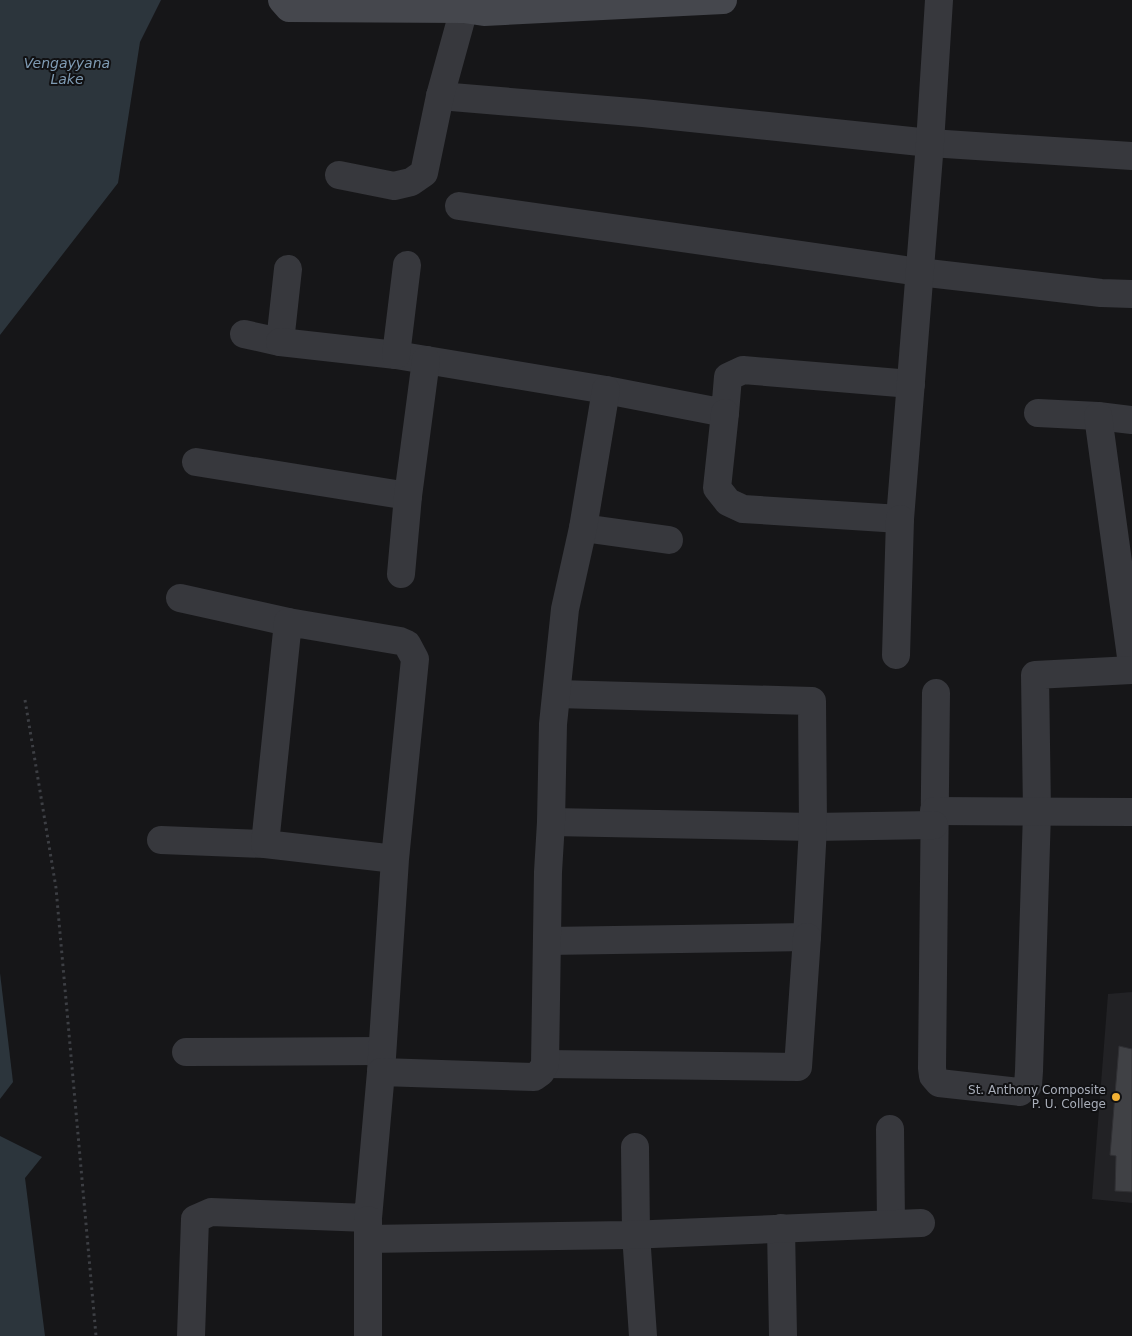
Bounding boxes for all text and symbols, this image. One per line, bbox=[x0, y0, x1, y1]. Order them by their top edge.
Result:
water label: Vengayyana Lake bbox=[24, 55, 110, 87]
place label: St. Anthony Composite P. U. College bbox=[968, 1083, 1106, 1111]
marker: St. Anthony Composite P. U. College bbox=[1110, 1091, 1122, 1103]

